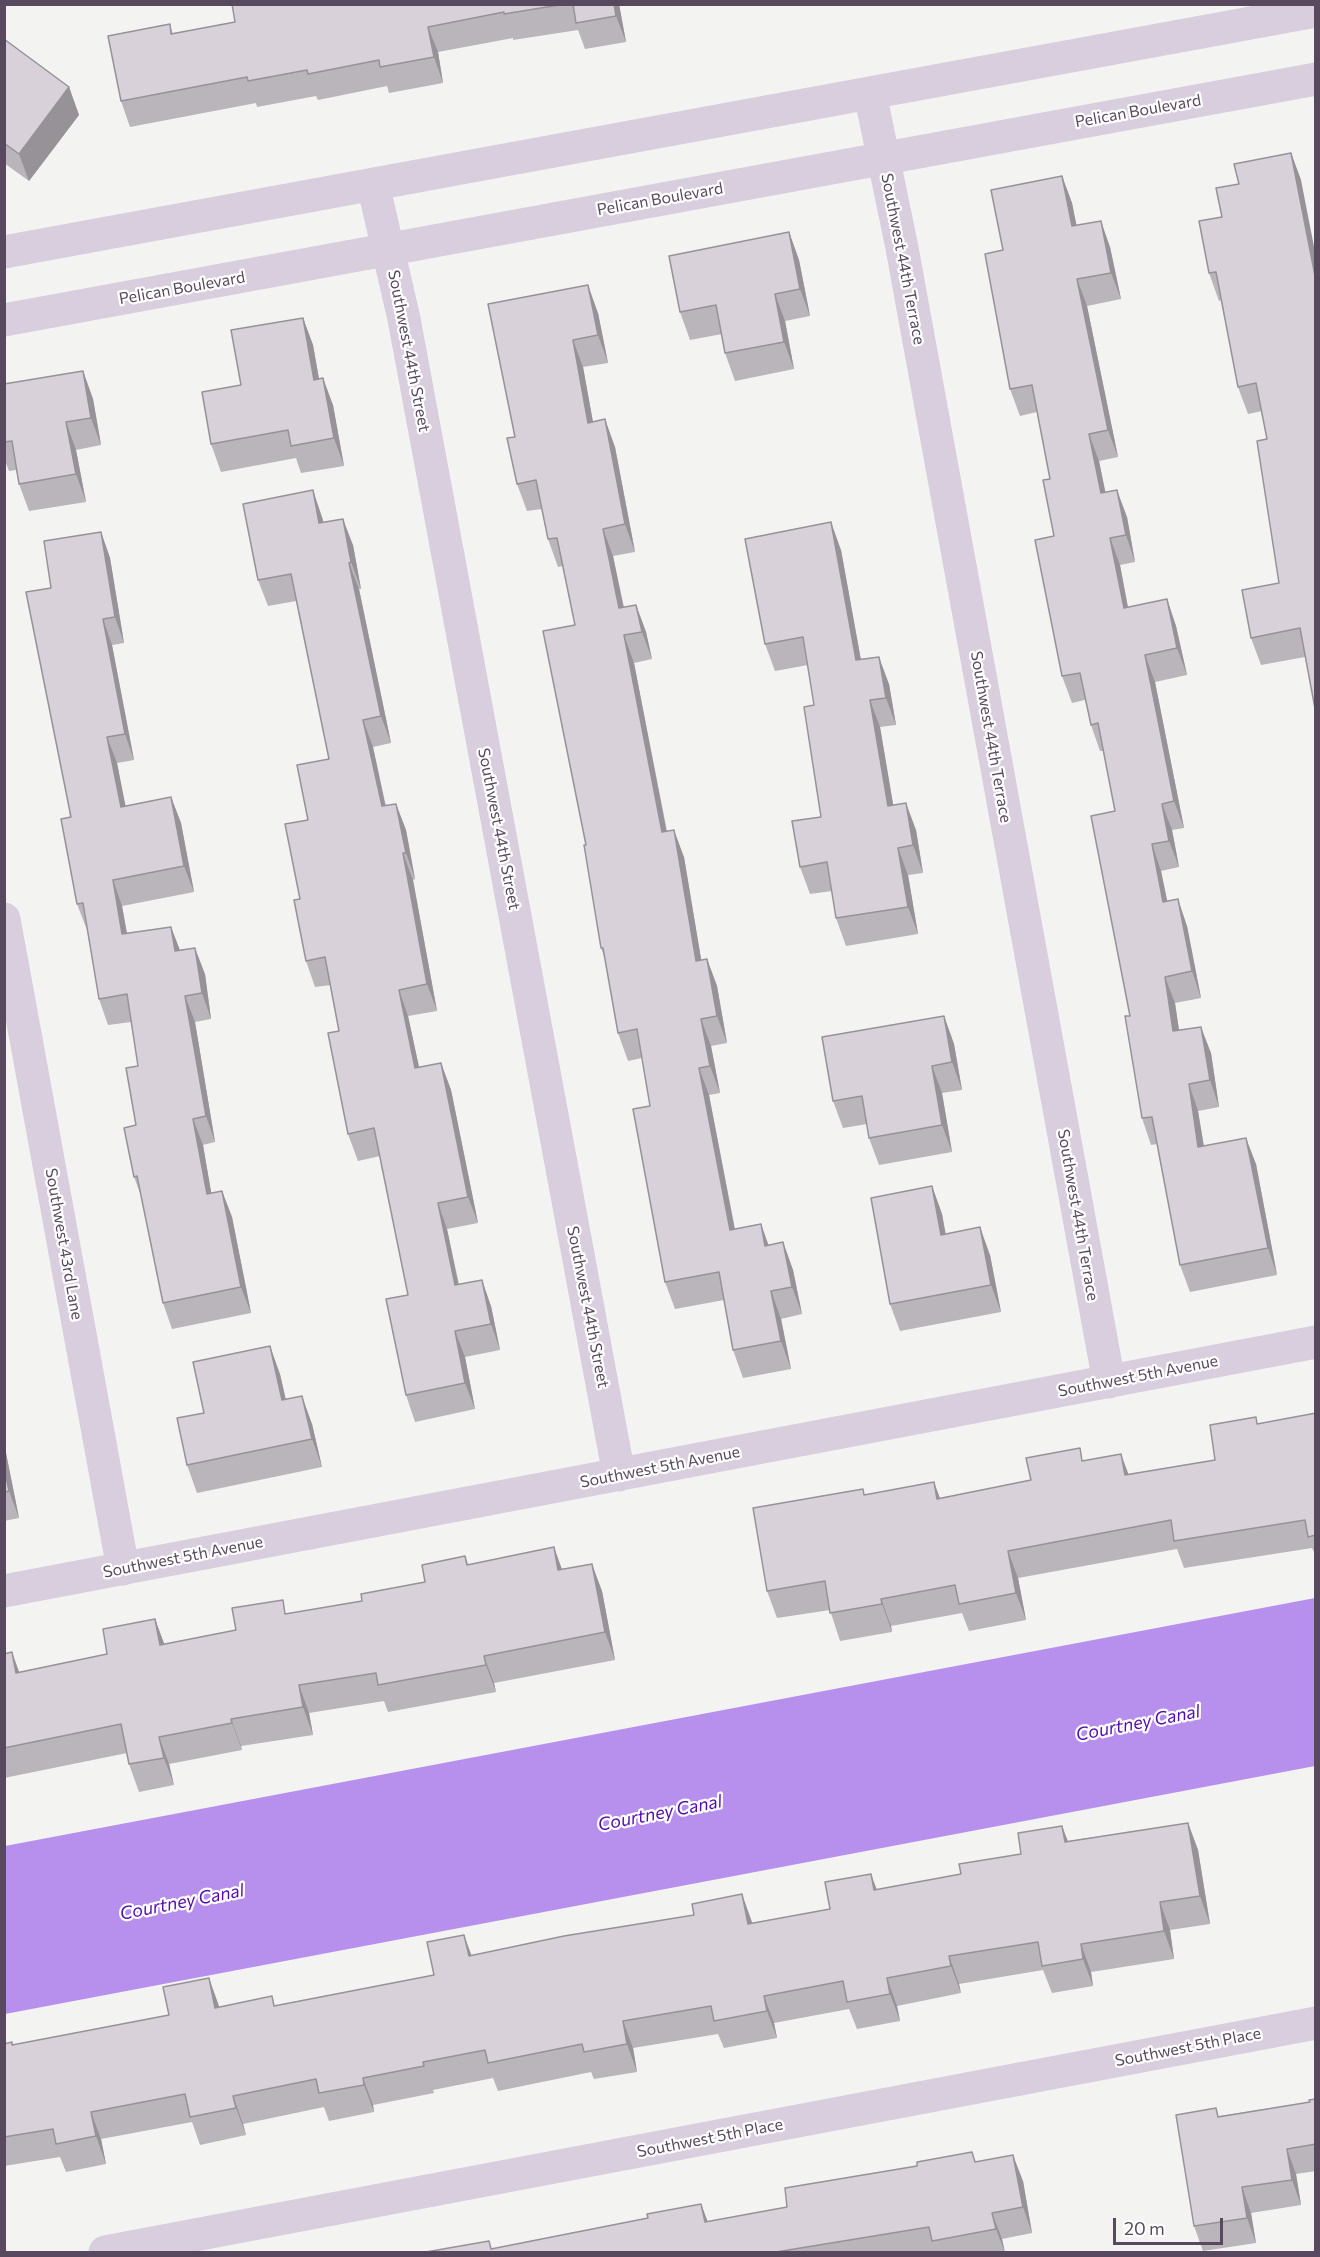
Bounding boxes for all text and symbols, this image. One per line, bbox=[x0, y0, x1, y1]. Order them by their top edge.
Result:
street label: Pelican Boulevard bbox=[1073, 90, 1203, 132]
street label: Southwest 44th Terrace bbox=[877, 172, 929, 346]
street label: Pelican Boulevard bbox=[595, 178, 725, 220]
street label: Pelican Boulevard bbox=[117, 267, 247, 309]
street label: Southwest 44th Street bbox=[384, 268, 434, 434]
street label: Southwest 44th Terrace bbox=[966, 650, 1016, 824]
street label: Southwest 44th Street bbox=[474, 746, 524, 912]
street label: Southwest 44th Terrace bbox=[1053, 1128, 1103, 1302]
street label: Southwest 43rd Lane bbox=[41, 1167, 87, 1321]
street label: Southwest 44th Street bbox=[563, 1224, 613, 1390]
street label: Southwest 5th Avenue bbox=[1056, 1351, 1220, 1401]
street label: Southwest 5th Avenue bbox=[578, 1442, 742, 1492]
street label: Southwest 5th Avenue bbox=[101, 1532, 265, 1582]
water label: Courtney Canal bbox=[1074, 1700, 1202, 1746]
water label: Courtney Canal bbox=[596, 1790, 724, 1836]
water label: Courtney Canal bbox=[118, 1879, 246, 1925]
street label: Southwest 5th Place bbox=[1113, 2023, 1263, 2071]
street label: Southwest 5th Place bbox=[635, 2114, 785, 2162]
scale bar bbox=[1116, 2206, 1226, 2244]
text: 20 m bbox=[1124, 2217, 1165, 2239]

